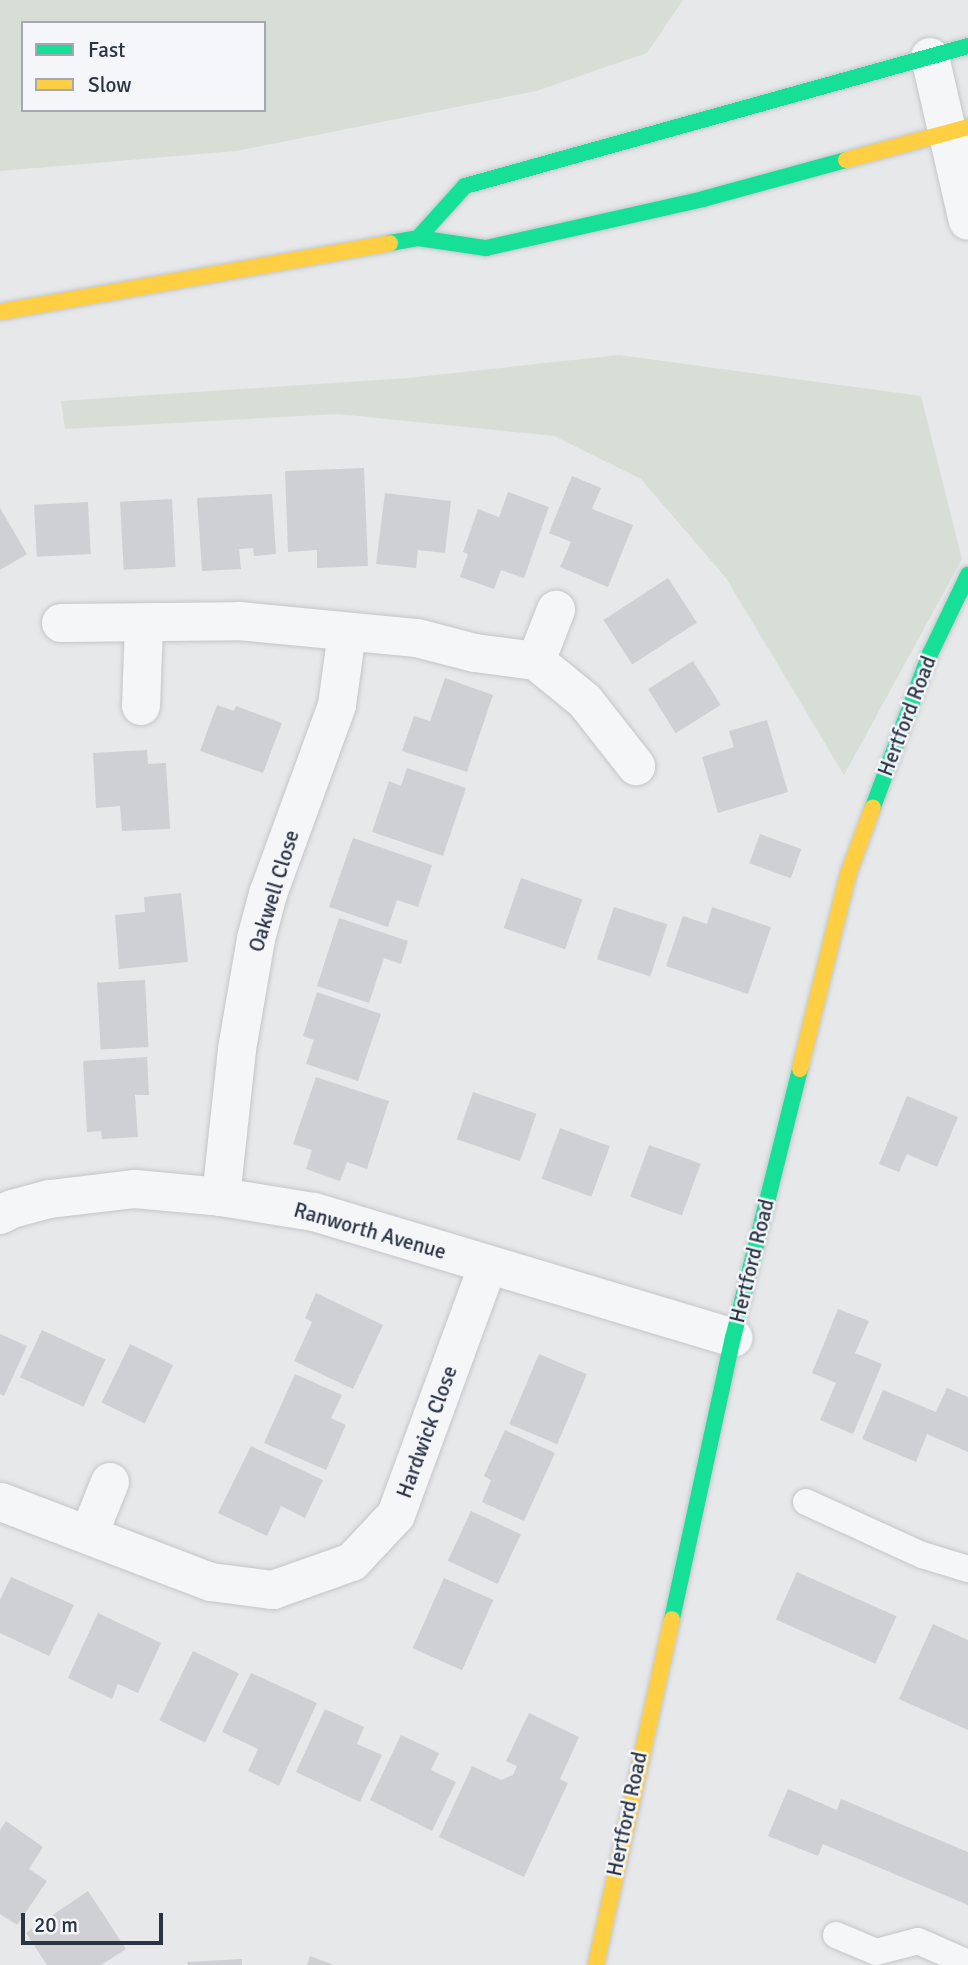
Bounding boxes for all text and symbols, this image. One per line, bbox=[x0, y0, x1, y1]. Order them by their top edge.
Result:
legend bbox=[21, 21, 266, 112]
text: Fast bbox=[88, 37, 125, 63]
text: Slow bbox=[88, 72, 132, 98]
street label: Hertford Road bbox=[873, 652, 941, 780]
street label: Oakwell Close bbox=[244, 827, 304, 955]
street label: Ranworth Avenue bbox=[291, 1197, 449, 1265]
street label: Hertford Road bbox=[724, 1197, 780, 1325]
street label: Hardwick Close bbox=[391, 1362, 463, 1502]
street label: Hertford Road bbox=[602, 1749, 652, 1879]
scale bar bbox=[24, 1898, 166, 1942]
text: 20 m bbox=[34, 1912, 78, 1938]

